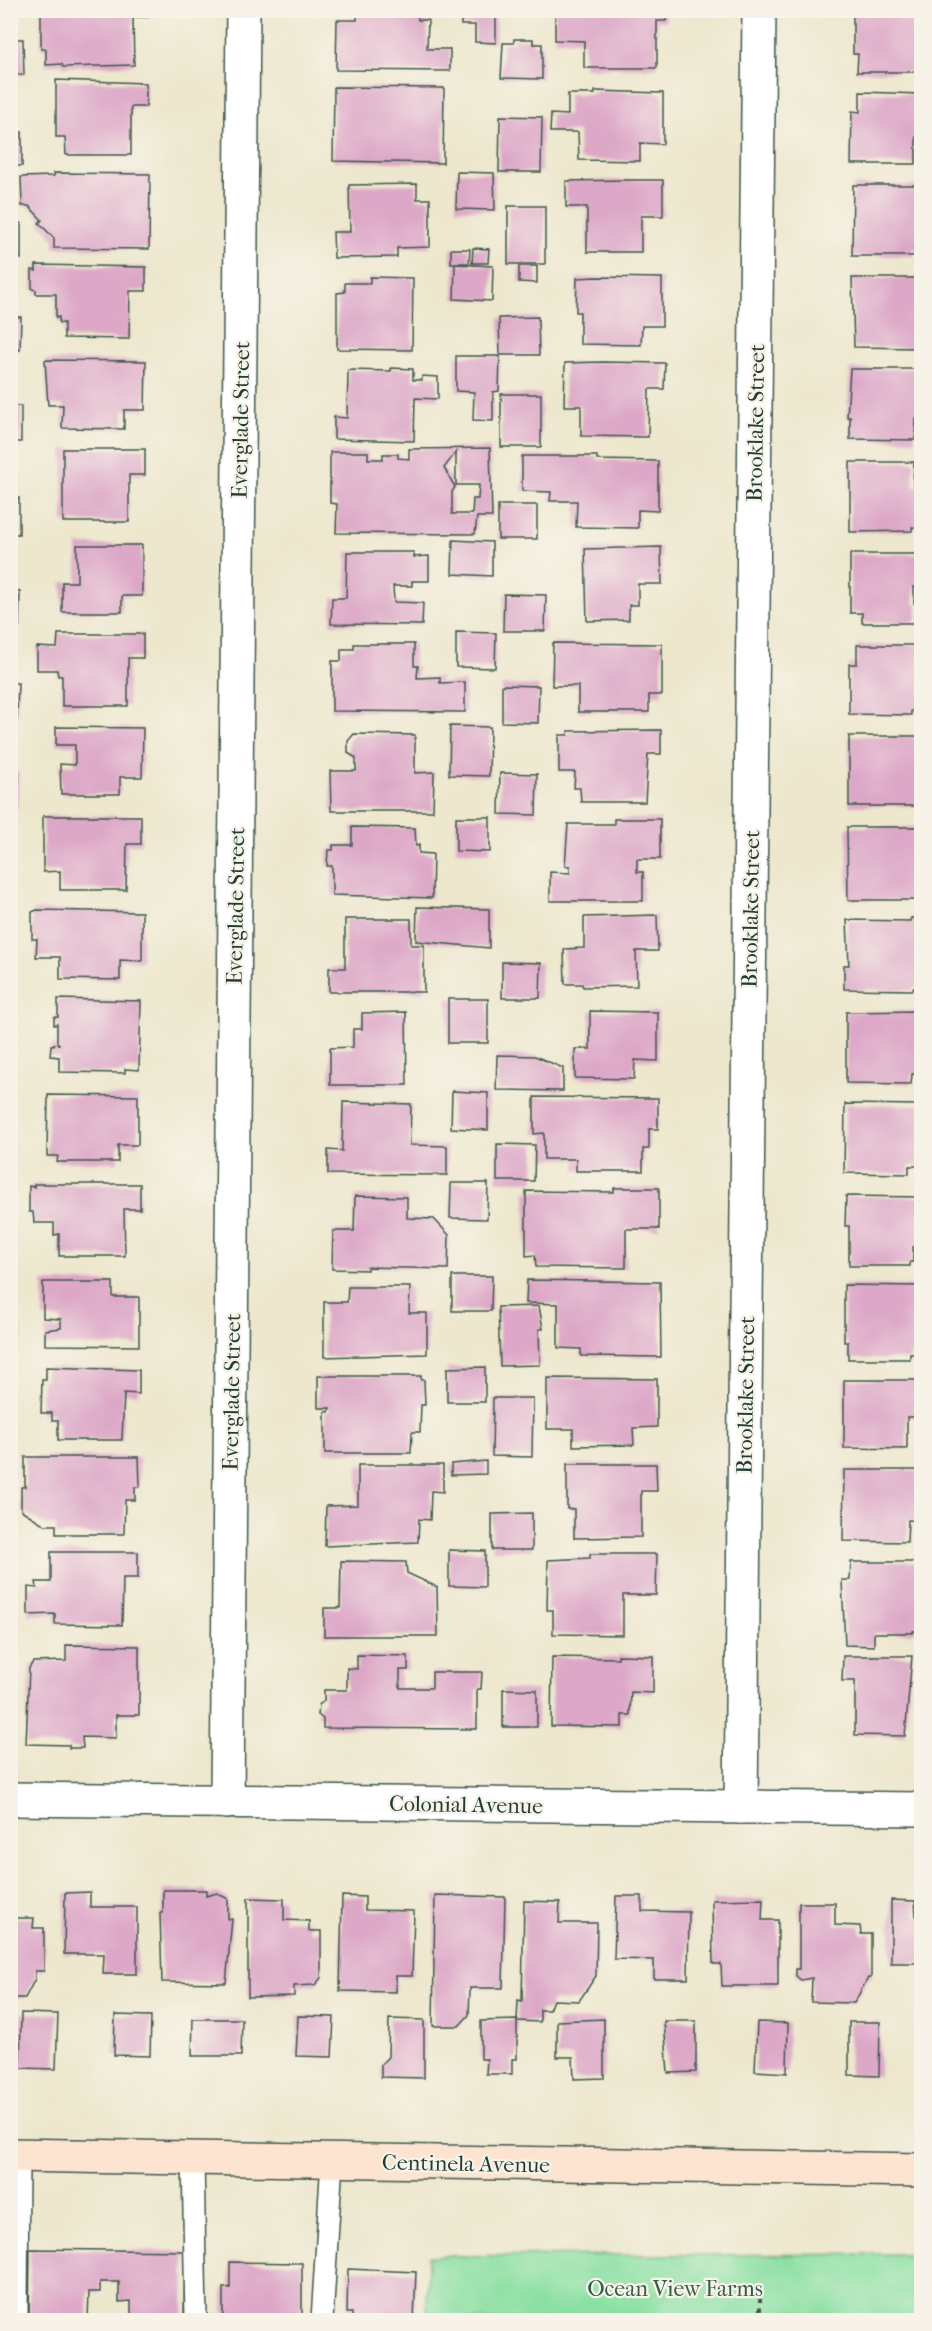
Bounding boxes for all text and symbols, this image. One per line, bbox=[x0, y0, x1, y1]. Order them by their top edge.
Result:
street label: Everglade Street bbox=[227, 341, 255, 499]
street label: Brooklake Street bbox=[742, 344, 770, 502]
street label: Everglade Street bbox=[222, 827, 250, 985]
street label: Brooklake Street bbox=[737, 830, 765, 988]
street label: Everglade Street bbox=[218, 1313, 246, 1471]
street label: Brooklake Street bbox=[732, 1316, 760, 1474]
street label: Colonial Avenue bbox=[389, 1791, 543, 1819]
street label: Centinela Avenue bbox=[382, 2150, 550, 2178]
park label: Ocean View Farms bbox=[587, 2276, 763, 2302]

